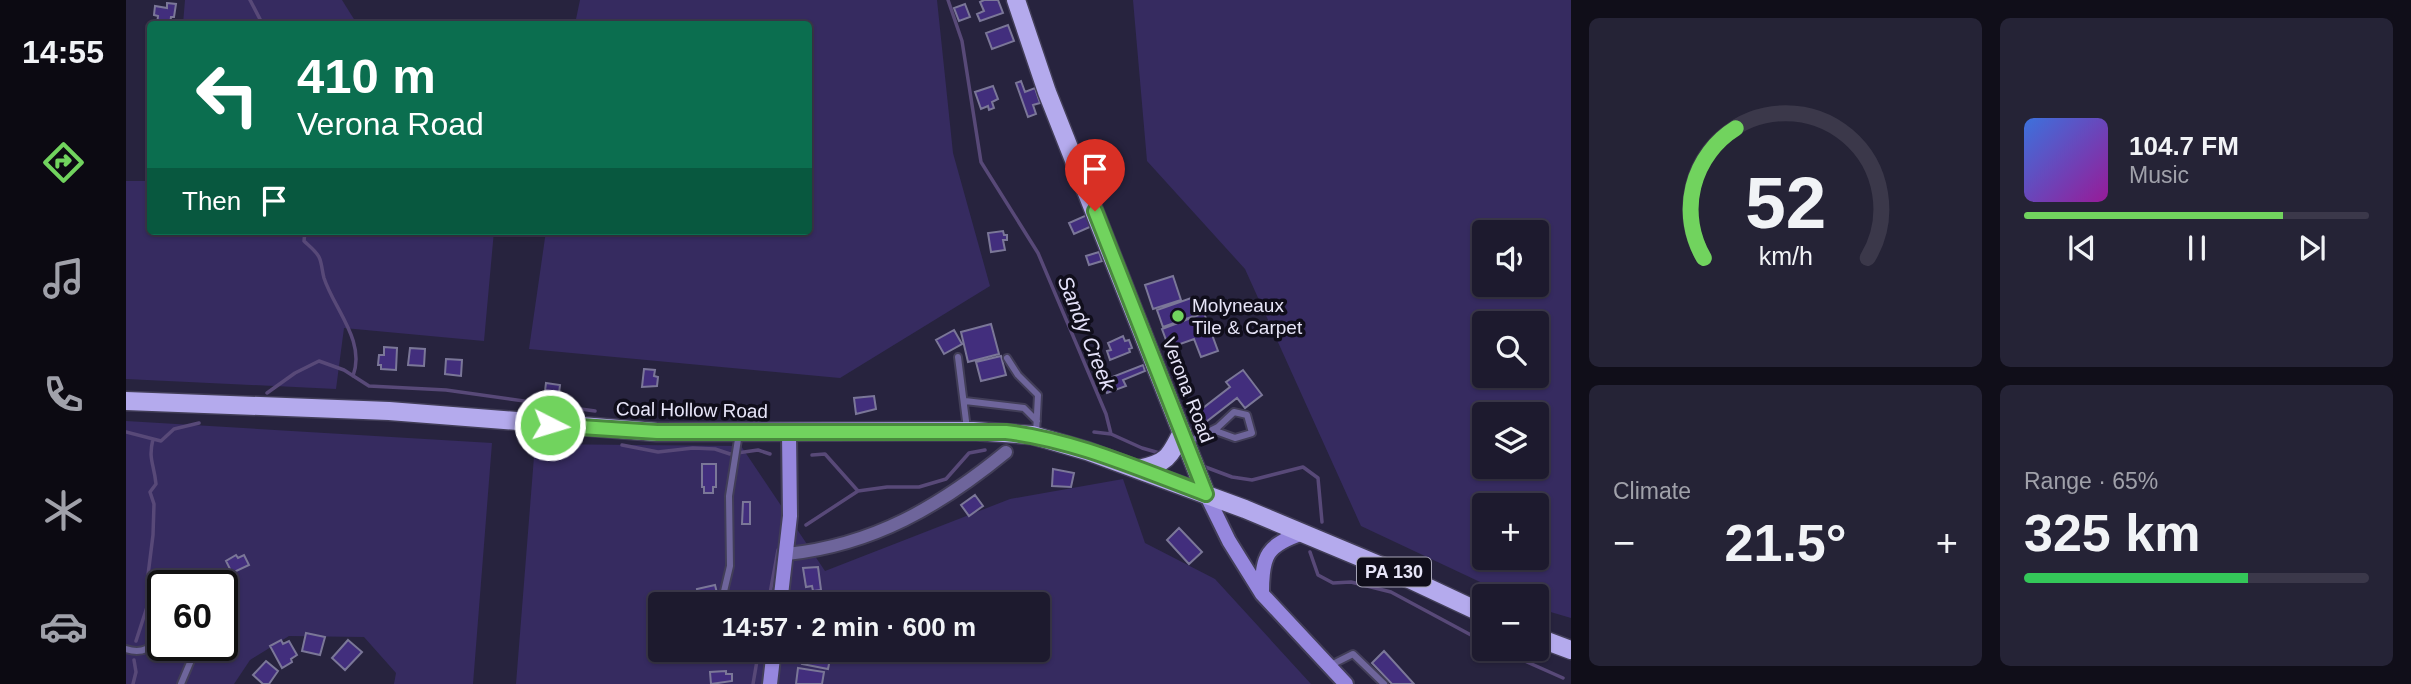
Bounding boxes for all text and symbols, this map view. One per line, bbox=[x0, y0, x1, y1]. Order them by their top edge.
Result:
text: 14:55 bbox=[22, 34, 104, 70]
icon: left bbox=[182, 49, 273, 140]
text: 410 m bbox=[297, 49, 436, 103]
text: Verona Road bbox=[297, 106, 484, 142]
text: 104.7 FM bbox=[2129, 131, 2239, 161]
icon: directions bbox=[39, 138, 88, 187]
pin bbox=[1065, 139, 1125, 211]
icon: arrive bbox=[1076, 150, 1114, 188]
text: Music bbox=[2129, 162, 2189, 188]
text: 52 bbox=[1745, 163, 1826, 244]
icon: arrive bbox=[255, 182, 293, 220]
text: Then bbox=[182, 186, 241, 216]
map controls bbox=[1472, 220, 1549, 661]
button: sound bbox=[1472, 220, 1549, 297]
icon: previous bbox=[2063, 229, 2101, 267]
icon: pause bbox=[2178, 229, 2216, 267]
icon: next bbox=[2293, 229, 2331, 267]
text: km/h bbox=[1758, 242, 1813, 270]
icon: music bbox=[39, 254, 88, 303]
water label: Sandy Creek bbox=[1054, 272, 1121, 395]
place label: Molyneaux Tile & Carpet bbox=[1192, 295, 1303, 338]
marker: Molyneaux Tile & Carpet bbox=[1170, 308, 1186, 324]
button: search bbox=[1472, 311, 1549, 388]
street label: Verona Road bbox=[1158, 334, 1218, 446]
icon: phone bbox=[39, 370, 88, 419]
position arrow bbox=[513, 388, 587, 462]
street label: Coal Hollow Road bbox=[616, 398, 768, 422]
button: layers bbox=[1472, 402, 1549, 479]
text: Range · 65% bbox=[2024, 468, 2158, 494]
text: Climate bbox=[1613, 478, 1691, 504]
icon: climate bbox=[39, 486, 88, 535]
button: + bbox=[1472, 493, 1549, 570]
text: 325 km bbox=[2024, 504, 2200, 562]
text: 21.5° bbox=[1724, 514, 1847, 572]
text: − bbox=[1613, 522, 1635, 564]
text: + bbox=[1936, 522, 1958, 564]
road number: PA 130 bbox=[1357, 558, 1431, 586]
speed limit sign: 60 bbox=[147, 570, 238, 661]
button: − bbox=[1472, 584, 1549, 661]
icon: car bbox=[39, 602, 88, 651]
text: 14:57 · 2 min · 600 m bbox=[722, 612, 976, 642]

